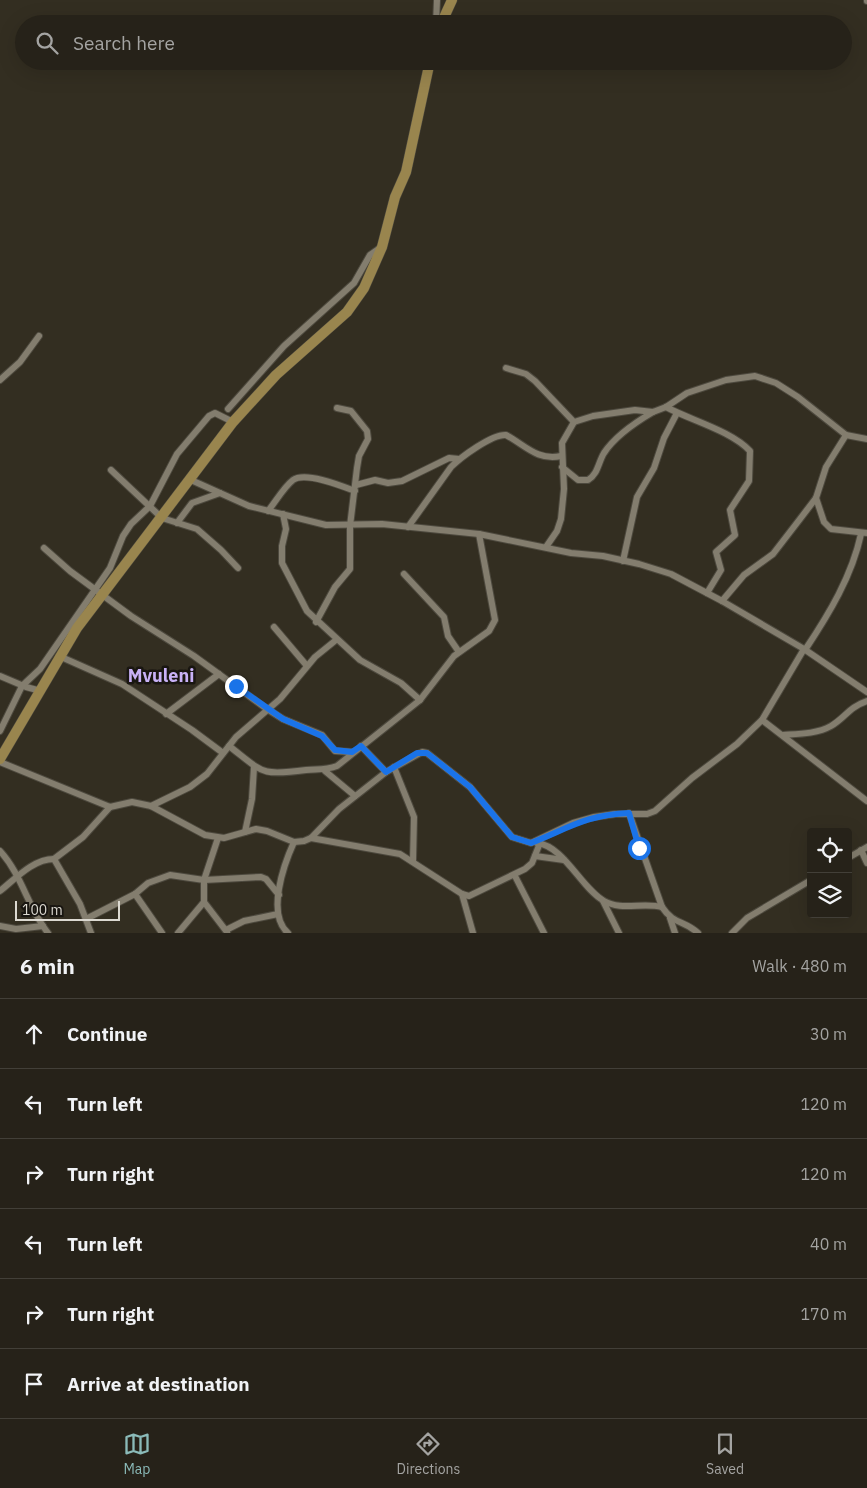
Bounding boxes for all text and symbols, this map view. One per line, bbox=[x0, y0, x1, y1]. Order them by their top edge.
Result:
search box bbox=[15, 15, 852, 70]
icon: search bbox=[33, 29, 61, 57]
text: Search here bbox=[73, 31, 175, 55]
district label: Mvuleni bbox=[128, 664, 194, 687]
route end bbox=[225, 675, 248, 698]
map controls bbox=[807, 828, 852, 918]
button: locate bbox=[807, 828, 852, 873]
route start bbox=[628, 837, 651, 860]
button: layers bbox=[807, 873, 852, 918]
scale bar bbox=[15, 898, 120, 921]
text: 100 m bbox=[22, 901, 63, 919]
text: 6 min bbox=[20, 952, 75, 980]
text: Walk · 480 m bbox=[752, 956, 847, 976]
icon: ahead bbox=[20, 1020, 48, 1048]
text: Continue bbox=[67, 1022, 147, 1046]
text: 30 m bbox=[810, 1024, 847, 1044]
icon: left bbox=[20, 1090, 48, 1118]
text: Turn left bbox=[67, 1092, 143, 1116]
text: 120 m bbox=[800, 1094, 847, 1114]
icon: right bbox=[20, 1160, 48, 1188]
text: Turn right bbox=[67, 1162, 154, 1186]
text: 120 m bbox=[800, 1164, 847, 1184]
icon: left bbox=[20, 1230, 48, 1258]
text: Turn left bbox=[67, 1232, 143, 1256]
text: 40 m bbox=[810, 1234, 847, 1254]
icon: right bbox=[20, 1300, 48, 1328]
text: Turn right bbox=[67, 1302, 154, 1326]
text: 170 m bbox=[800, 1304, 847, 1324]
icon: arrive bbox=[20, 1370, 48, 1398]
text: Arrive at destination bbox=[67, 1372, 250, 1396]
tab: Map bbox=[123, 1430, 151, 1478]
tab: Directions bbox=[397, 1430, 460, 1478]
tab: Saved bbox=[706, 1430, 744, 1478]

